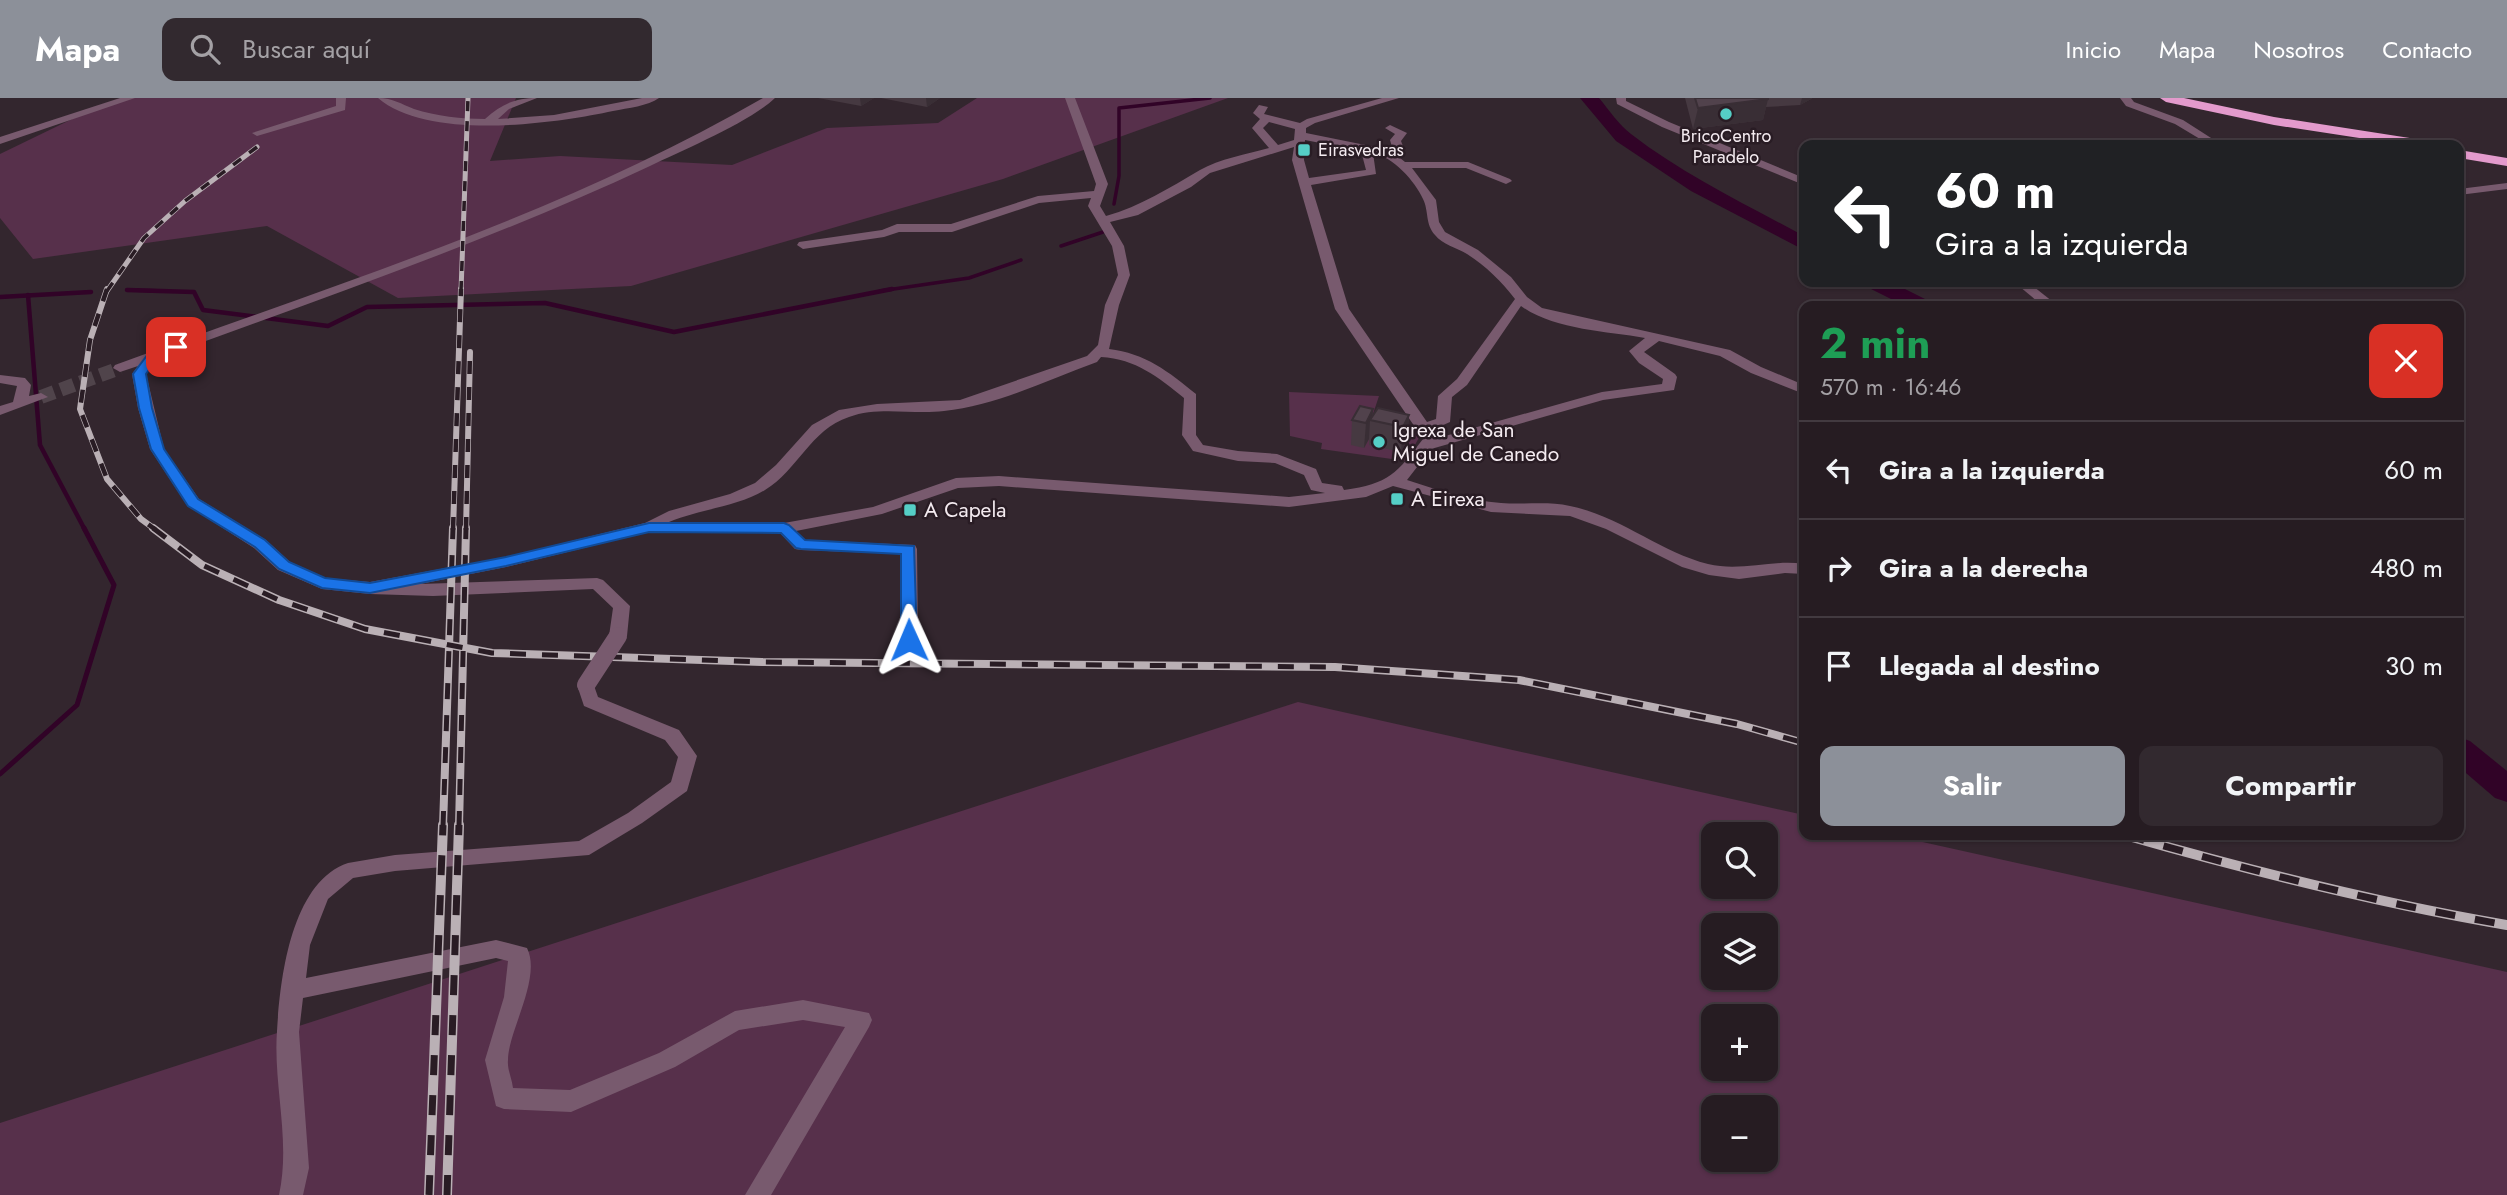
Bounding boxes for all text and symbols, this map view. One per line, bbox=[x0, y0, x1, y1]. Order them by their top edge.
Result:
search box bbox=[162, 18, 652, 81]
text: Mapa bbox=[35, 26, 120, 73]
icon: search bbox=[186, 30, 224, 68]
text: Buscar aquí bbox=[242, 30, 370, 68]
text: Inicio bbox=[2066, 32, 2121, 67]
text: Mapa bbox=[2159, 32, 2215, 67]
text: Nosotros bbox=[2253, 32, 2344, 67]
text: Contacto bbox=[2382, 32, 2472, 67]
marker: BricoCentro Paradelo bbox=[1718, 106, 1734, 122]
place label: BricoCentro Paradelo bbox=[1681, 123, 1771, 170]
place label: Eirasvedras bbox=[1318, 137, 1404, 163]
marker: Eirasvedras bbox=[1296, 142, 1312, 158]
text: 60 m bbox=[1935, 156, 2055, 226]
icon: left bbox=[1820, 168, 1911, 259]
text: Gira a la izquierda bbox=[1935, 221, 2188, 267]
text: 2 min bbox=[1820, 313, 1930, 374]
pin bbox=[146, 317, 206, 377]
button: close bbox=[2369, 324, 2443, 398]
icon: arrive bbox=[157, 328, 195, 366]
text: 570 m · 16:46 bbox=[1820, 370, 1962, 404]
place label: Igrexa de San Miguel de Canedo bbox=[1393, 415, 1559, 469]
marker: Igrexa de San Miguel de Canedo bbox=[1371, 434, 1387, 450]
icon: left bbox=[1820, 451, 1858, 489]
text: Gira a la izquierda bbox=[1879, 451, 2105, 489]
text: 60 m bbox=[2384, 451, 2443, 489]
place label: A Eirexa bbox=[1411, 484, 1484, 514]
marker: A Eirexa bbox=[1389, 491, 1405, 507]
place label: A Capela bbox=[924, 495, 1006, 525]
marker: A Capela bbox=[902, 502, 918, 518]
icon: right bbox=[1820, 549, 1858, 587]
text: Gira a la derecha bbox=[1879, 549, 2088, 587]
text: 480 m bbox=[2370, 549, 2443, 587]
position arrow bbox=[872, 603, 946, 677]
icon: arrive bbox=[1820, 647, 1858, 685]
text: Llegada al destino bbox=[1879, 647, 2100, 685]
text: 30 m bbox=[2385, 647, 2443, 685]
button: Salir bbox=[1820, 746, 2125, 826]
button: Compartir bbox=[2139, 746, 2443, 826]
map controls bbox=[1701, 822, 1778, 1172]
button: search bbox=[1701, 822, 1778, 899]
button: layers bbox=[1701, 913, 1778, 990]
button: + bbox=[1701, 1004, 1778, 1081]
button: − bbox=[1701, 1095, 1778, 1172]

